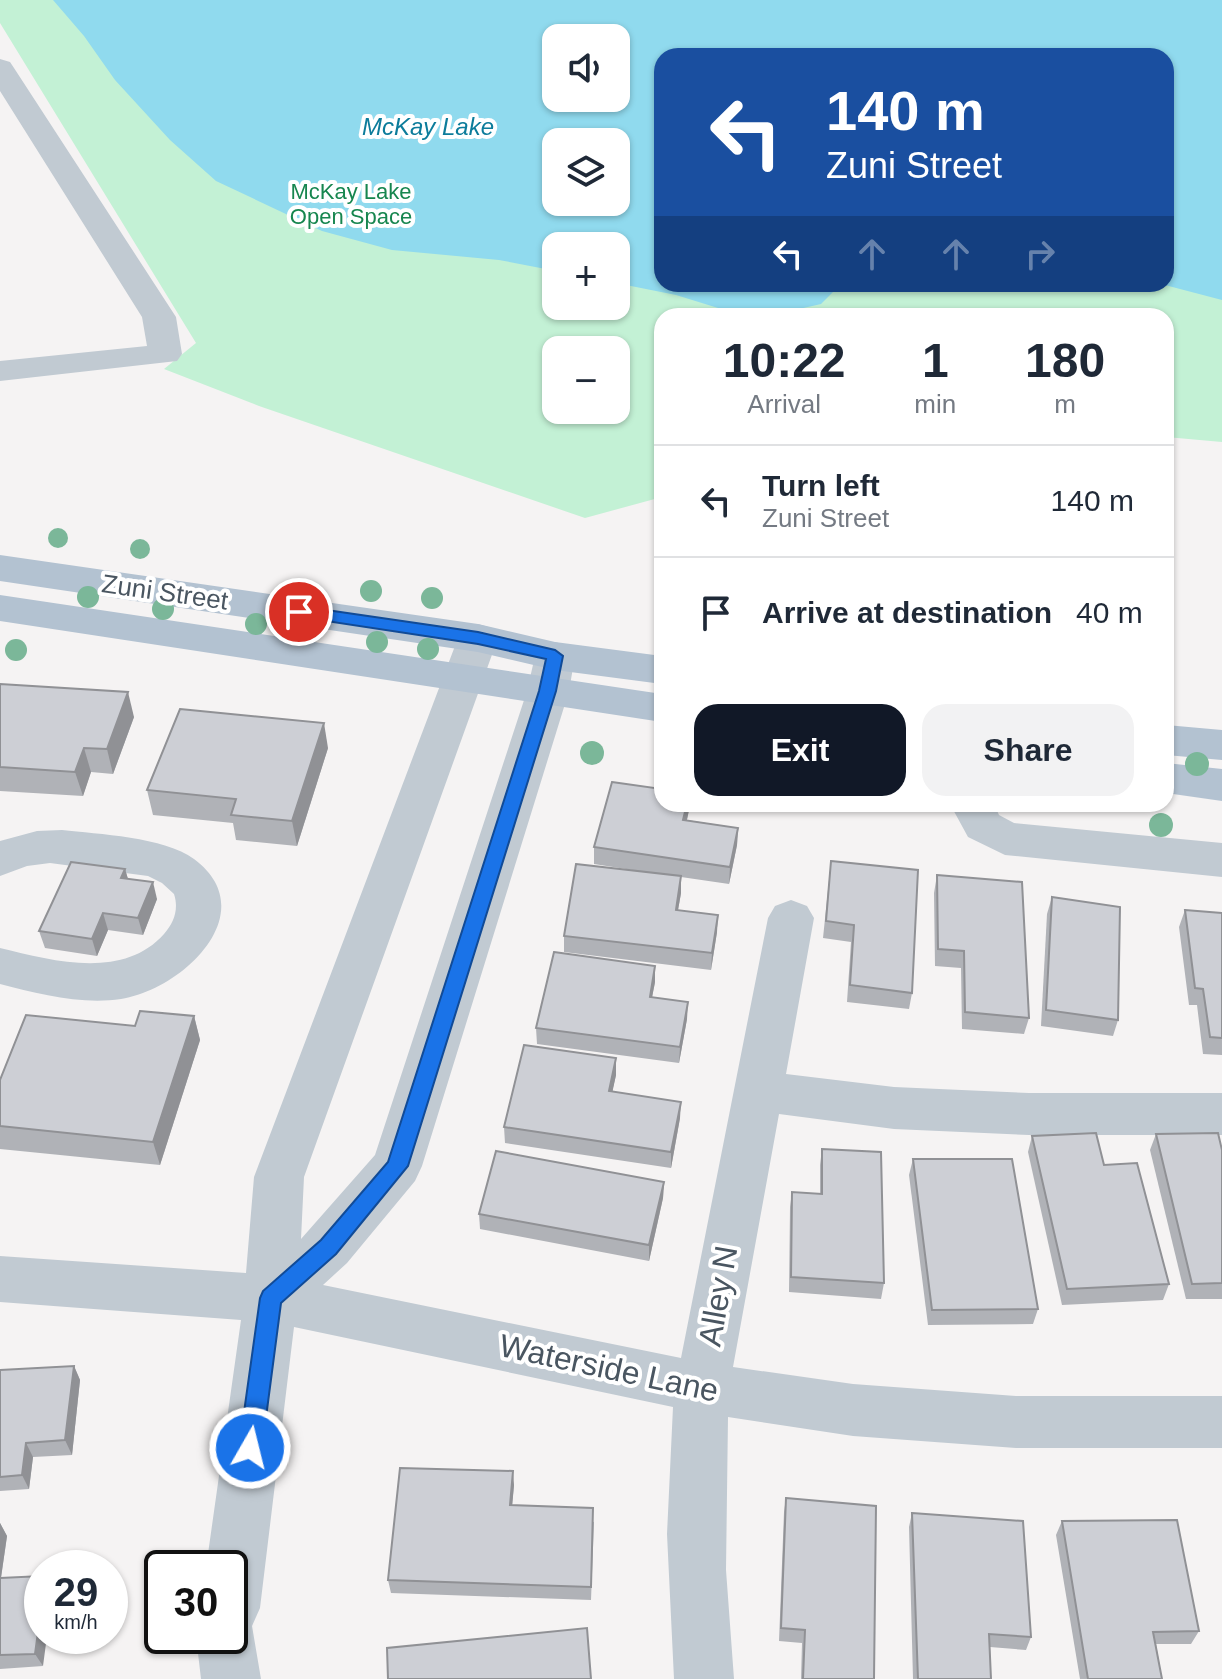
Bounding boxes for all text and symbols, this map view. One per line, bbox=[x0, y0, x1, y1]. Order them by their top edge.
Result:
map controls bbox=[542, 24, 630, 424]
button: sound bbox=[542, 24, 630, 112]
text: 140 m bbox=[826, 79, 985, 142]
icon: left bbox=[694, 80, 798, 184]
water label: McKay Lake bbox=[362, 113, 494, 140]
button: layers bbox=[542, 128, 630, 216]
text: Zuni Street bbox=[826, 145, 1002, 186]
park label: McKay Lake Open Space bbox=[290, 179, 412, 229]
button: + bbox=[542, 232, 630, 320]
icon: left bbox=[766, 232, 810, 276]
icon: ahead bbox=[850, 232, 894, 276]
icon: ahead bbox=[934, 232, 978, 276]
icon: right bbox=[1018, 232, 1062, 276]
text: 10:22 bbox=[723, 334, 846, 387]
text: 1 bbox=[922, 334, 949, 387]
text: 180 bbox=[1025, 334, 1105, 387]
button: − bbox=[542, 336, 630, 424]
text: Arrival bbox=[747, 389, 821, 419]
text: min bbox=[914, 389, 956, 419]
text: m bbox=[1054, 389, 1076, 419]
text: Turn left bbox=[762, 469, 880, 502]
icon: left bbox=[694, 479, 738, 523]
text: 140 m bbox=[1051, 484, 1134, 517]
text: Zuni Street bbox=[762, 503, 889, 533]
street label: Zuni Street bbox=[100, 568, 231, 616]
pin bbox=[265, 578, 333, 646]
icon: arrive bbox=[277, 590, 321, 634]
icon: arrive bbox=[694, 591, 738, 635]
text: Arrive at destination bbox=[762, 596, 1052, 629]
text: 40 m bbox=[1076, 596, 1143, 629]
button: Exit bbox=[694, 704, 906, 796]
button: Share bbox=[922, 704, 1134, 796]
street label: Alley N bbox=[691, 1243, 745, 1349]
street label: Waterside Lane bbox=[496, 1327, 722, 1409]
position arrow bbox=[208, 1406, 292, 1490]
speed limit sign: 30 bbox=[144, 1550, 248, 1654]
text: 29 bbox=[54, 1570, 98, 1614]
text: km/h bbox=[54, 1611, 98, 1633]

